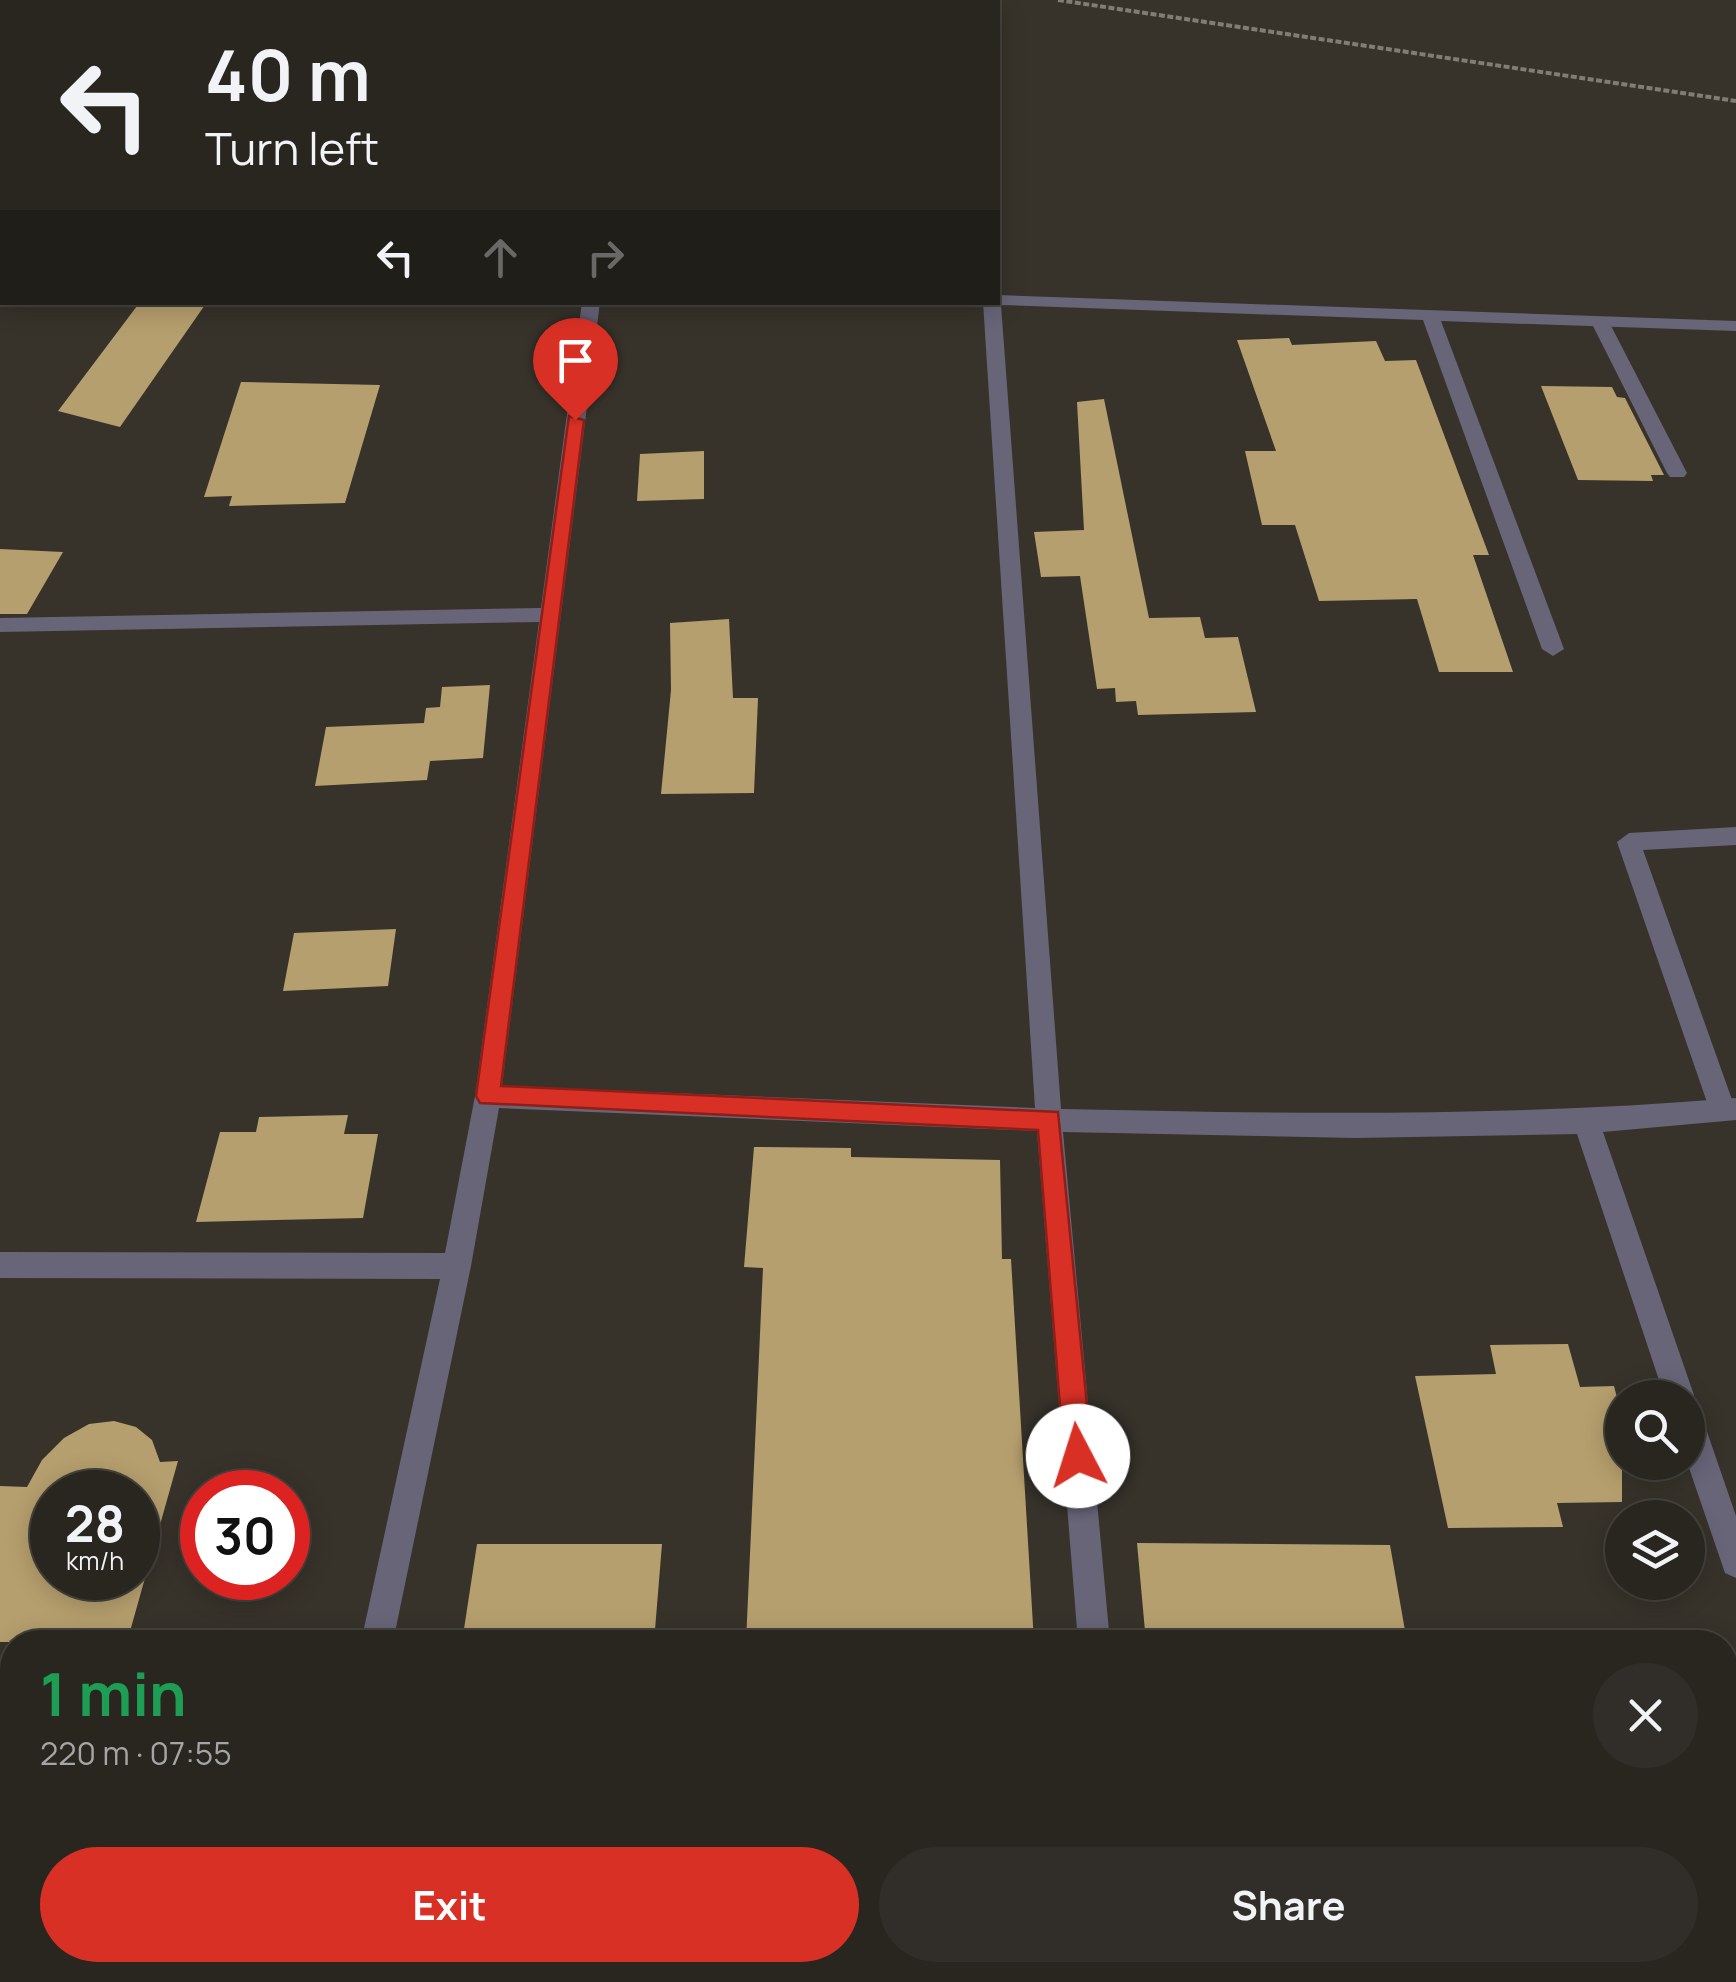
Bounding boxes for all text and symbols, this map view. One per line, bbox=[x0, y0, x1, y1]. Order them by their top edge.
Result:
text: 40 m bbox=[205, 26, 371, 122]
icon: left bbox=[40, 40, 170, 170]
text: Turn left bbox=[205, 117, 379, 179]
icon: left bbox=[368, 230, 423, 285]
icon: ahead bbox=[473, 230, 528, 285]
icon: right bbox=[578, 230, 633, 285]
pin bbox=[533, 318, 618, 421]
icon: arrive bbox=[548, 333, 603, 388]
map controls bbox=[1605, 1380, 1705, 1600]
button: search bbox=[1605, 1380, 1705, 1480]
position arrow bbox=[1026, 1404, 1130, 1508]
speed limit sign: 30 bbox=[180, 1470, 310, 1600]
text: 28 bbox=[65, 1489, 125, 1557]
button: layers bbox=[1605, 1500, 1705, 1600]
text: km/h bbox=[66, 1543, 124, 1578]
text: 1 min bbox=[40, 1652, 187, 1734]
button: close bbox=[1593, 1663, 1698, 1768]
text: 220 m · 07:55 bbox=[40, 1731, 232, 1775]
button: Exit bbox=[40, 1847, 859, 1962]
button: Share bbox=[879, 1847, 1698, 1962]

